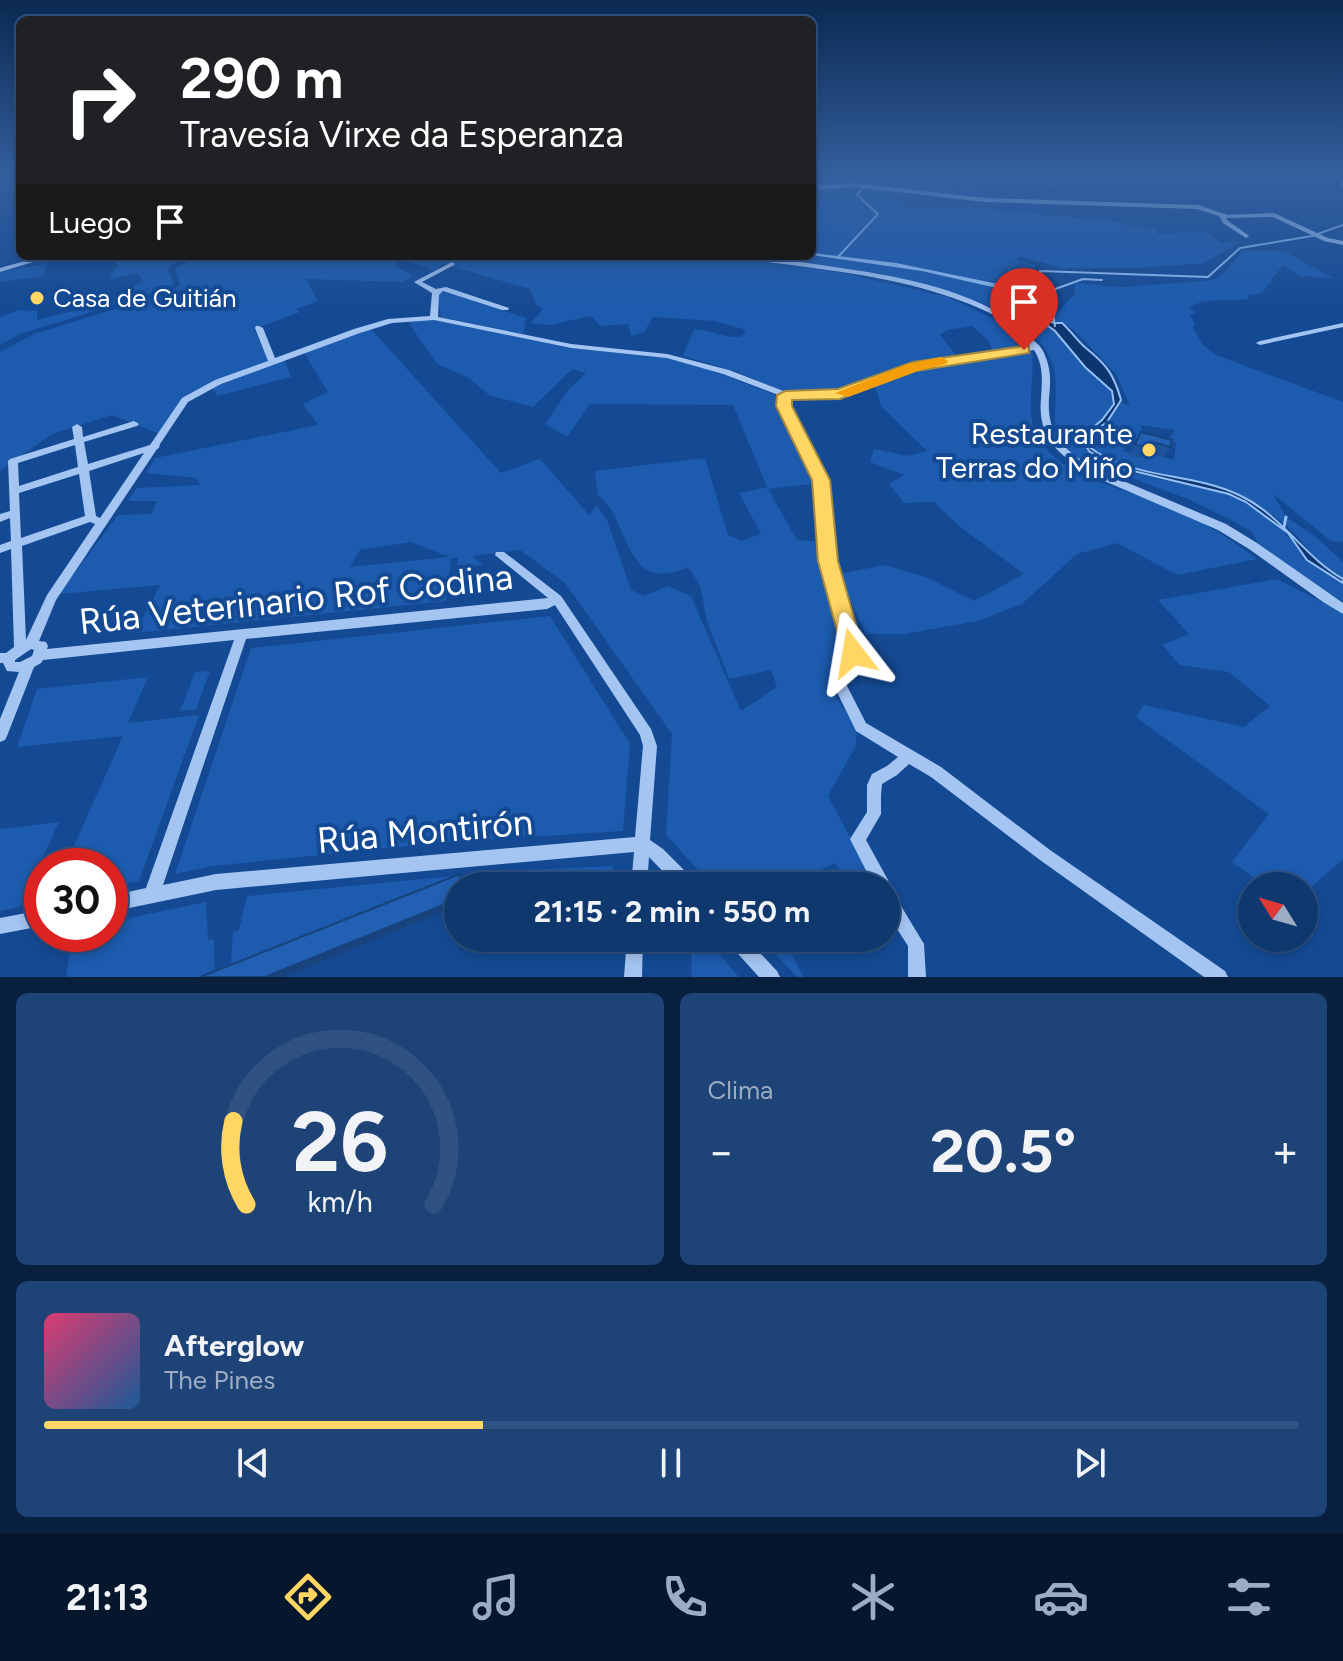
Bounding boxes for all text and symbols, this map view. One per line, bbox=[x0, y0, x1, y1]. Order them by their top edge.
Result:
text: 290 m bbox=[180, 45, 343, 112]
icon: right bbox=[48, 48, 152, 152]
text: Travesía Virxe da Esperanza bbox=[180, 113, 624, 156]
icon: arrive bbox=[148, 200, 192, 244]
text: Luego bbox=[48, 204, 132, 241]
pin bbox=[990, 268, 1058, 350]
icon: arrive bbox=[1002, 280, 1046, 324]
place label: Casa de Guitián bbox=[53, 282, 237, 314]
marker: Casa de Guitián bbox=[28, 289, 46, 307]
place label: Restaurante Terras do Miño bbox=[936, 415, 1133, 486]
marker: Restaurante Terras do Miño bbox=[1140, 441, 1158, 459]
street label: Rúa Veterinario Rof Codina bbox=[77, 555, 515, 643]
position arrow bbox=[811, 611, 895, 695]
street label: Rúa Montirón bbox=[315, 800, 535, 862]
speed limit sign: 30 bbox=[24, 848, 128, 952]
north arrow bbox=[1238, 872, 1318, 952]
map controls bbox=[1238, 872, 1318, 952]
text: 21:15 · 2 min · 550 m bbox=[534, 893, 810, 930]
text: Clima bbox=[708, 1074, 773, 1106]
text: 26 bbox=[292, 1092, 388, 1192]
text: 20.5° bbox=[930, 1115, 1076, 1187]
text: − bbox=[708, 1125, 735, 1178]
text: + bbox=[1272, 1125, 1299, 1178]
text: km/h bbox=[307, 1185, 372, 1219]
text: Afterglow bbox=[164, 1327, 304, 1364]
text: The Pines bbox=[164, 1364, 275, 1396]
icon: previous bbox=[231, 1441, 275, 1485]
icon: pause bbox=[649, 1441, 693, 1485]
icon: next bbox=[1068, 1441, 1112, 1485]
icon: directions bbox=[280, 1569, 336, 1625]
icon: music bbox=[468, 1569, 524, 1625]
icon: phone bbox=[657, 1569, 713, 1625]
icon: climate bbox=[845, 1569, 901, 1625]
icon: car bbox=[1033, 1569, 1089, 1625]
icon: filters bbox=[1221, 1569, 1277, 1625]
text: 21:13 bbox=[66, 1576, 148, 1619]

